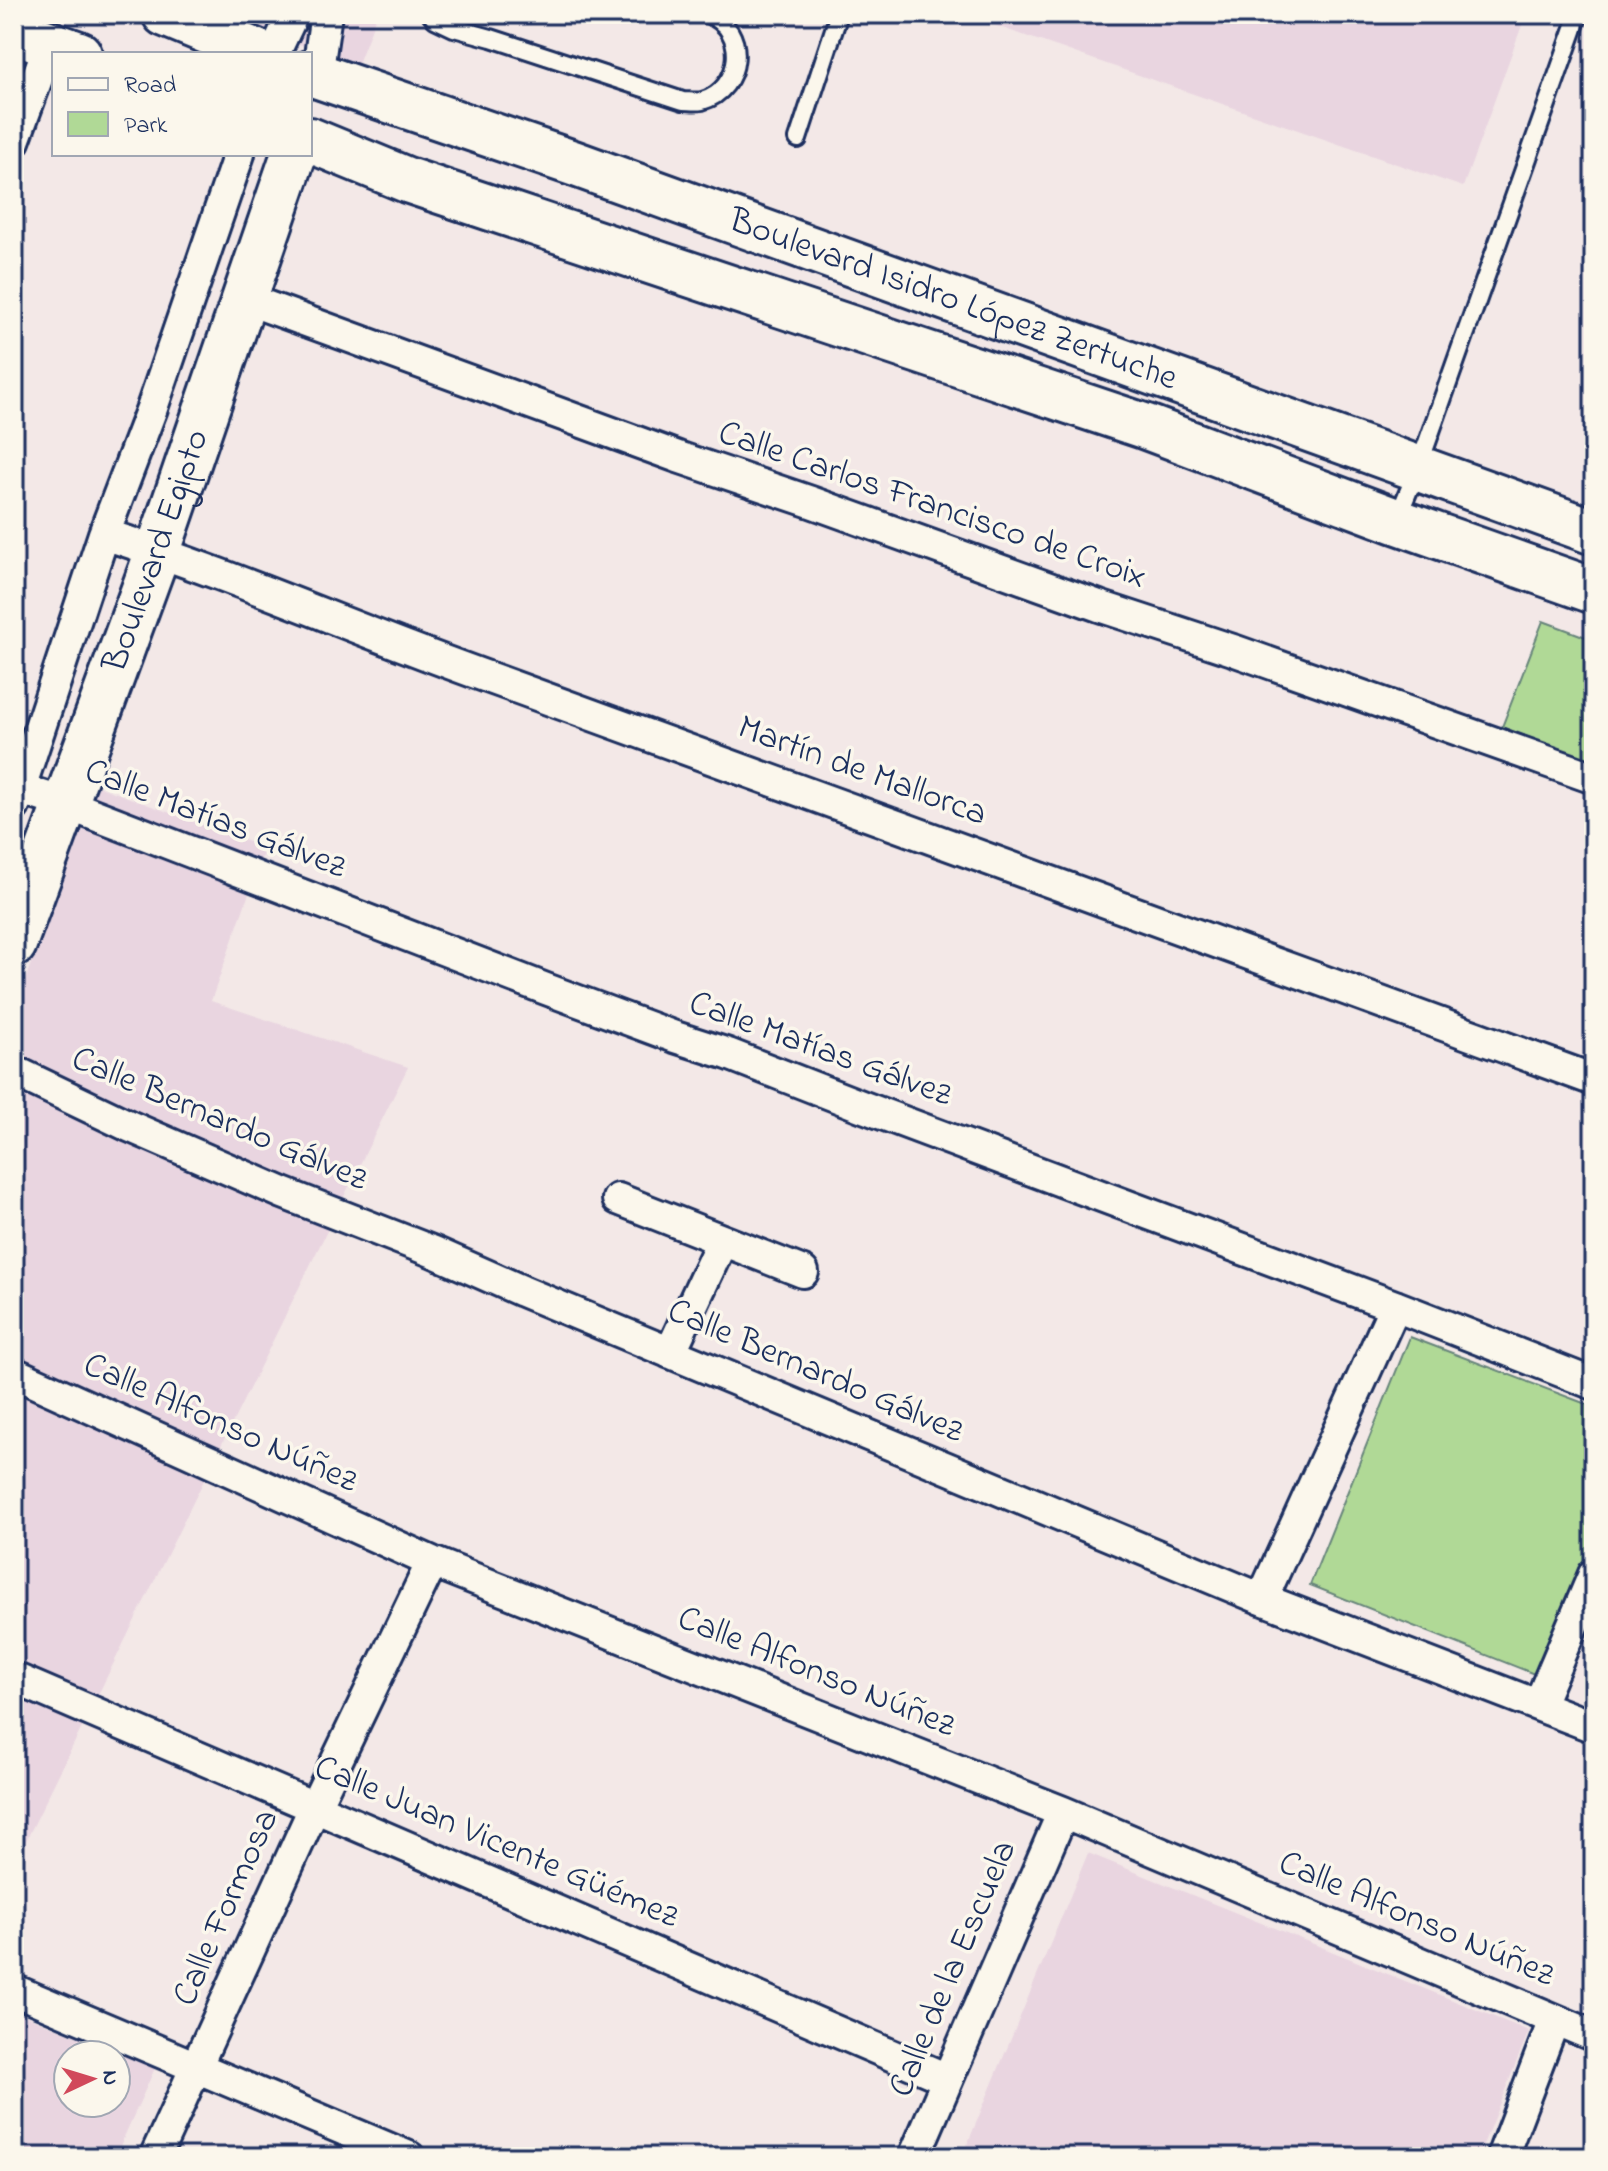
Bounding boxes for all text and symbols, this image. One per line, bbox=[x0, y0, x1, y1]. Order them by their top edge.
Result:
legend bbox=[52, 52, 312, 156]
text: Road bbox=[124, 69, 177, 104]
text: Park bbox=[124, 109, 168, 144]
street label: Boulevard Isidro López Zertuche bbox=[720, 195, 1185, 406]
street label: Calle Carlos Francisco de Croix bbox=[711, 408, 1153, 604]
street label: Boulevard Egipto bbox=[89, 423, 224, 681]
street label: Martín de Mallorca bbox=[730, 702, 994, 842]
street label: Calle Matías Gálvez bbox=[77, 746, 354, 895]
street label: Calle Matías Gálvez bbox=[681, 978, 960, 1122]
street label: Calle Bernardo Gálvez bbox=[63, 1034, 376, 1207]
street label: Calle Bernardo Gálvez bbox=[659, 1286, 972, 1459]
street label: Calle Alfonso Núñez bbox=[74, 1340, 367, 1509]
street label: Calle Alfonso Núñez bbox=[669, 1593, 964, 1753]
street label: Calle Juan Vicente Güémez bbox=[306, 1742, 687, 1944]
street label: Calle Formosa bbox=[160, 1801, 294, 2015]
street label: Calle de la Escuela bbox=[876, 1832, 1032, 2106]
street label: Calle Alfonso Núñez bbox=[1270, 1838, 1563, 2002]
north arrow bbox=[52, 2039, 132, 2119]
text: N bbox=[92, 2069, 125, 2086]

